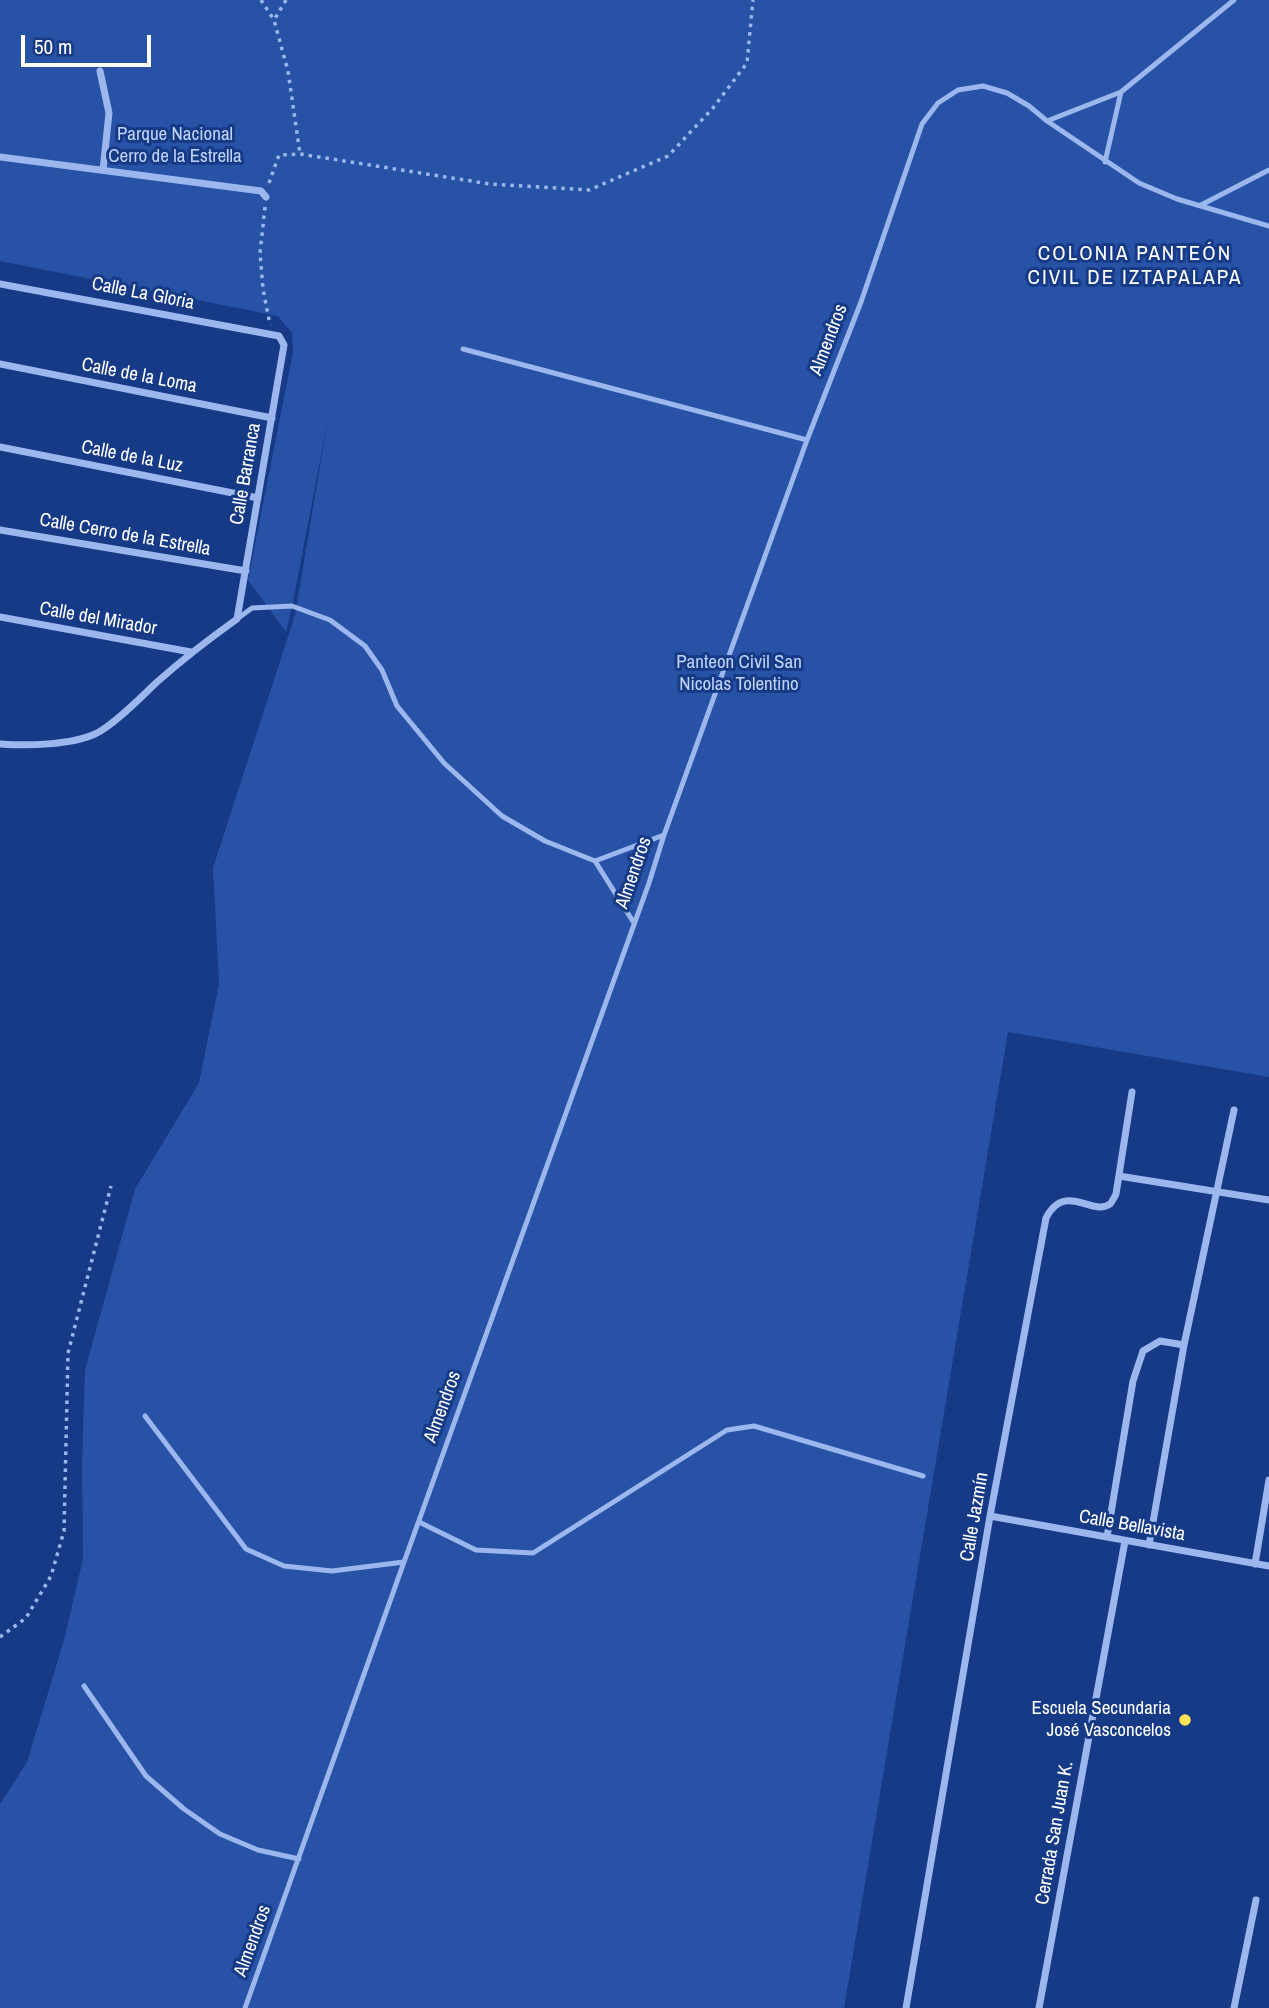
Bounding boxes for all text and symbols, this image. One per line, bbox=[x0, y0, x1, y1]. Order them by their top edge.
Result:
scale bar bbox=[24, 21, 154, 65]
text: 50 m bbox=[34, 32, 72, 61]
park label: Parque Nacional Cerro de la Estrella bbox=[108, 124, 242, 168]
district label: COLONIA PANTEÓN CIVIL DE IZTAPALAPA bbox=[1030, 241, 1240, 291]
street label: Calle La Gloria bbox=[90, 273, 196, 315]
street label: Almendros bbox=[805, 301, 853, 379]
street label: Calle de la Loma bbox=[79, 354, 199, 398]
street label: Calle Barranca bbox=[226, 421, 266, 527]
street label: Calle de la Luz bbox=[79, 436, 185, 478]
street label: Calle Cerro de la Estrella bbox=[38, 509, 212, 561]
street label: Calle del Mirador bbox=[38, 597, 158, 641]
park label: Panteon Civil San Nicolas Tolentino bbox=[676, 652, 802, 696]
street label: Almendros bbox=[611, 834, 657, 912]
street label: Almendros bbox=[420, 1368, 466, 1446]
street label: Calle Jazmín bbox=[956, 1471, 994, 1563]
street label: Calle Bellavista bbox=[1077, 1505, 1187, 1547]
place label: Escuela Secundaria José Vasconcelos bbox=[1032, 1698, 1171, 1742]
marker: Escuela Secundaria José Vasconcelos bbox=[1177, 1712, 1193, 1728]
street label: Cerrada San Juan K. bbox=[1031, 1759, 1079, 1907]
street label: Almendros bbox=[230, 1902, 276, 1980]

